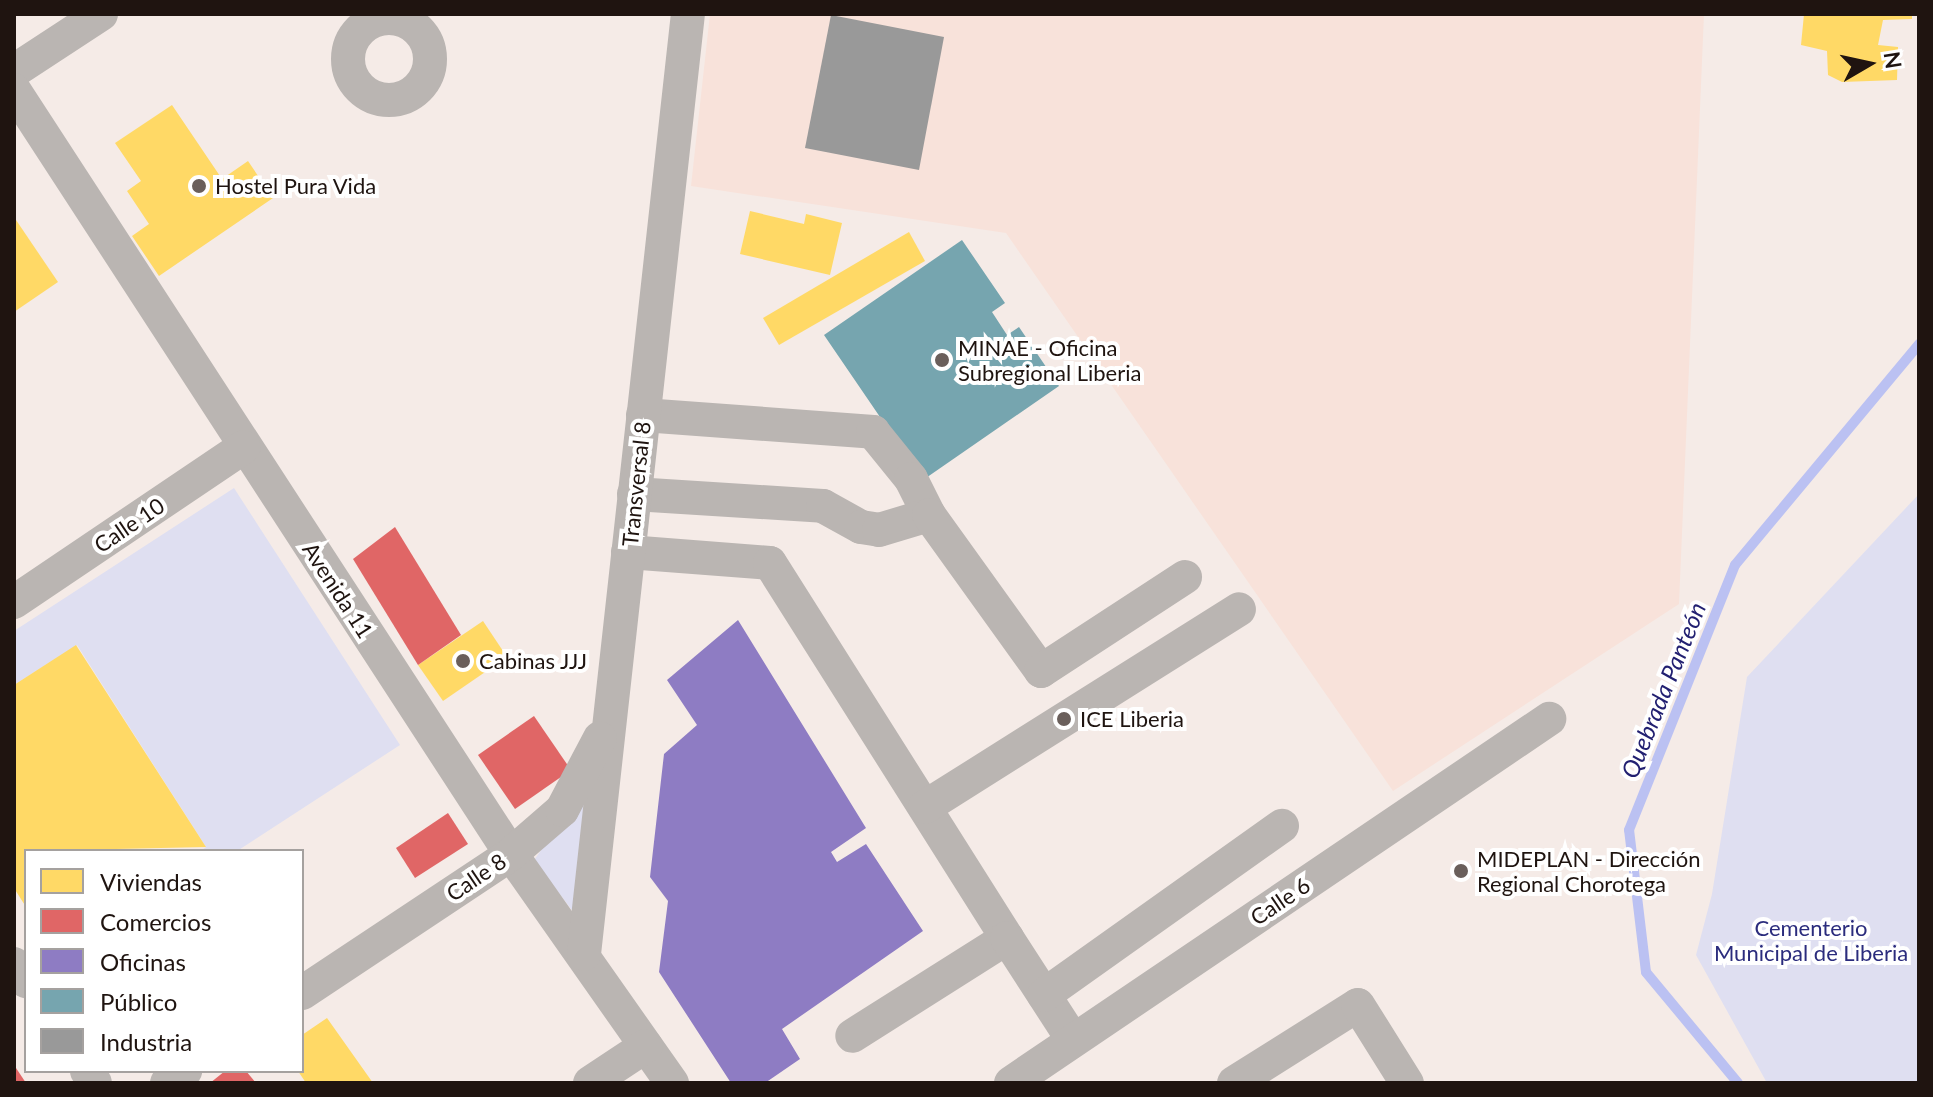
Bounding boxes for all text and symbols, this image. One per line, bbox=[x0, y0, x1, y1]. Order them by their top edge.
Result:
north arrow bbox=[1829, 24, 1909, 104]
text: N bbox=[1879, 50, 1908, 71]
place label: Hostel Pura Vida bbox=[215, 173, 377, 199]
marker: Hostel Pura Vida bbox=[190, 177, 208, 195]
place label: MINAE - Oficina Subregional Liberia bbox=[958, 334, 1141, 386]
marker: MINAE - Oficina Subregional Liberia bbox=[933, 351, 951, 369]
street label: Transversal 8 bbox=[616, 420, 656, 548]
street label: Calle 10 bbox=[89, 492, 169, 558]
street label: Avenida 11 bbox=[297, 537, 379, 643]
water label: Quebrada Panteón bbox=[1615, 598, 1711, 782]
place label: Cabinas JJJ bbox=[479, 648, 588, 674]
marker: Cabinas JJJ bbox=[454, 652, 472, 670]
place label: ICE Liberia bbox=[1080, 706, 1184, 732]
marker: ICE Liberia bbox=[1055, 710, 1073, 728]
place label: MIDEPLAN - Dirección Regional Chorotega bbox=[1477, 845, 1700, 896]
street label: Calle 8 bbox=[441, 848, 511, 906]
legend bbox=[24, 849, 304, 1073]
marker: MIDEPLAN - Dirección Regional Chorotega bbox=[1452, 862, 1470, 880]
text: Viviendas bbox=[100, 867, 202, 896]
street label: Calle 6 bbox=[1245, 872, 1315, 930]
text: Comercios bbox=[100, 907, 211, 936]
park label: Cementerio Municipal de Liberia bbox=[1714, 914, 1908, 966]
text: Oficinas bbox=[100, 947, 186, 976]
text: Público bbox=[100, 987, 177, 1016]
text: Industria bbox=[100, 1027, 192, 1056]

